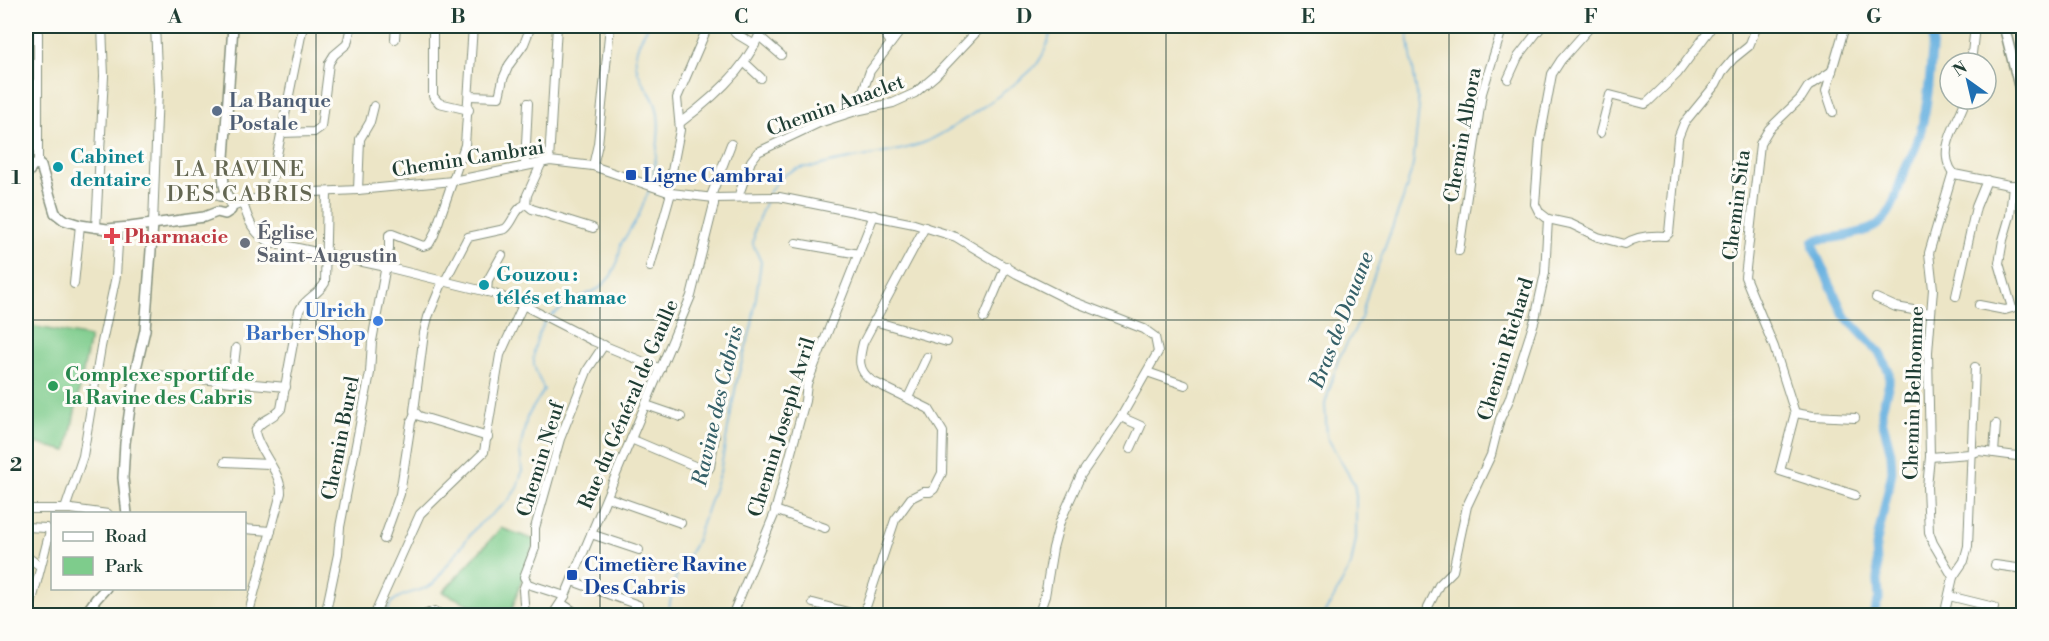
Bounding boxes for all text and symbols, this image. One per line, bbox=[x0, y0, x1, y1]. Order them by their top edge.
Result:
text: A bbox=[167, 5, 183, 30]
text: B bbox=[450, 5, 466, 30]
text: C bbox=[734, 5, 748, 30]
text: D bbox=[1016, 5, 1032, 30]
text: E bbox=[1301, 5, 1315, 30]
text: F bbox=[1584, 5, 1598, 30]
text: G bbox=[1866, 5, 1882, 30]
north arrow bbox=[1938, 51, 1998, 111]
text: N bbox=[1949, 57, 1971, 81]
street label: Chemin Albora bbox=[1439, 65, 1488, 205]
street label: Chemin Anaclet bbox=[763, 70, 908, 143]
place label: La Banque Postale bbox=[229, 89, 331, 137]
marker: La Banque Postale bbox=[210, 104, 224, 118]
street label: Chemin Cambrai bbox=[390, 135, 547, 184]
place label: Cabinet dentaire bbox=[70, 145, 151, 193]
street label: Chemin Sita bbox=[1718, 148, 1757, 262]
district label: LA RAVINE DES CABRIS bbox=[166, 156, 314, 208]
marker: Cabinet dentaire bbox=[51, 160, 65, 174]
place label: Ligne Cambrai bbox=[643, 164, 784, 189]
text: 1 bbox=[11, 166, 21, 191]
marker: Ligne Cambrai bbox=[624, 168, 638, 182]
place label: Église Saint-Augustin bbox=[257, 220, 398, 269]
place label: Pharmacie bbox=[124, 225, 228, 250]
marker: Pharmacie bbox=[105, 229, 119, 243]
marker: Église Saint-Augustin bbox=[238, 236, 252, 250]
water label: Bras de Douane bbox=[1304, 248, 1380, 393]
place label: Gouzou : télés et hamac bbox=[496, 263, 627, 311]
street label: Chemin Richard bbox=[1473, 274, 1540, 424]
marker: Gouzou : télés et hamac bbox=[477, 278, 491, 292]
street label: Rue du Général de Gaulle bbox=[574, 296, 685, 513]
place label: Ulrich Barber Shop bbox=[246, 299, 367, 347]
street label: Chemin Belhomme bbox=[1899, 306, 1930, 481]
marker: Ulrich Barber Shop bbox=[371, 314, 385, 328]
water label: Ravine des Cabris bbox=[687, 323, 749, 490]
street label: Chemin Joseph Avril bbox=[743, 335, 822, 520]
place label: Complexe sportif de la Ravine des Cabris bbox=[65, 363, 255, 411]
street label: Chemin Burel bbox=[317, 374, 366, 502]
marker: Complexe sportif de la Ravine des Cabris bbox=[46, 379, 60, 393]
street label: Chemin Neuf bbox=[512, 398, 571, 520]
text: 2 bbox=[10, 453, 22, 478]
legend bbox=[51, 512, 246, 590]
text: Road bbox=[105, 525, 148, 548]
place label: Cimetière Ravine Des Cabris bbox=[584, 553, 747, 601]
text: Park bbox=[105, 555, 144, 578]
marker: Cimetière Ravine Des Cabris bbox=[565, 568, 579, 582]

